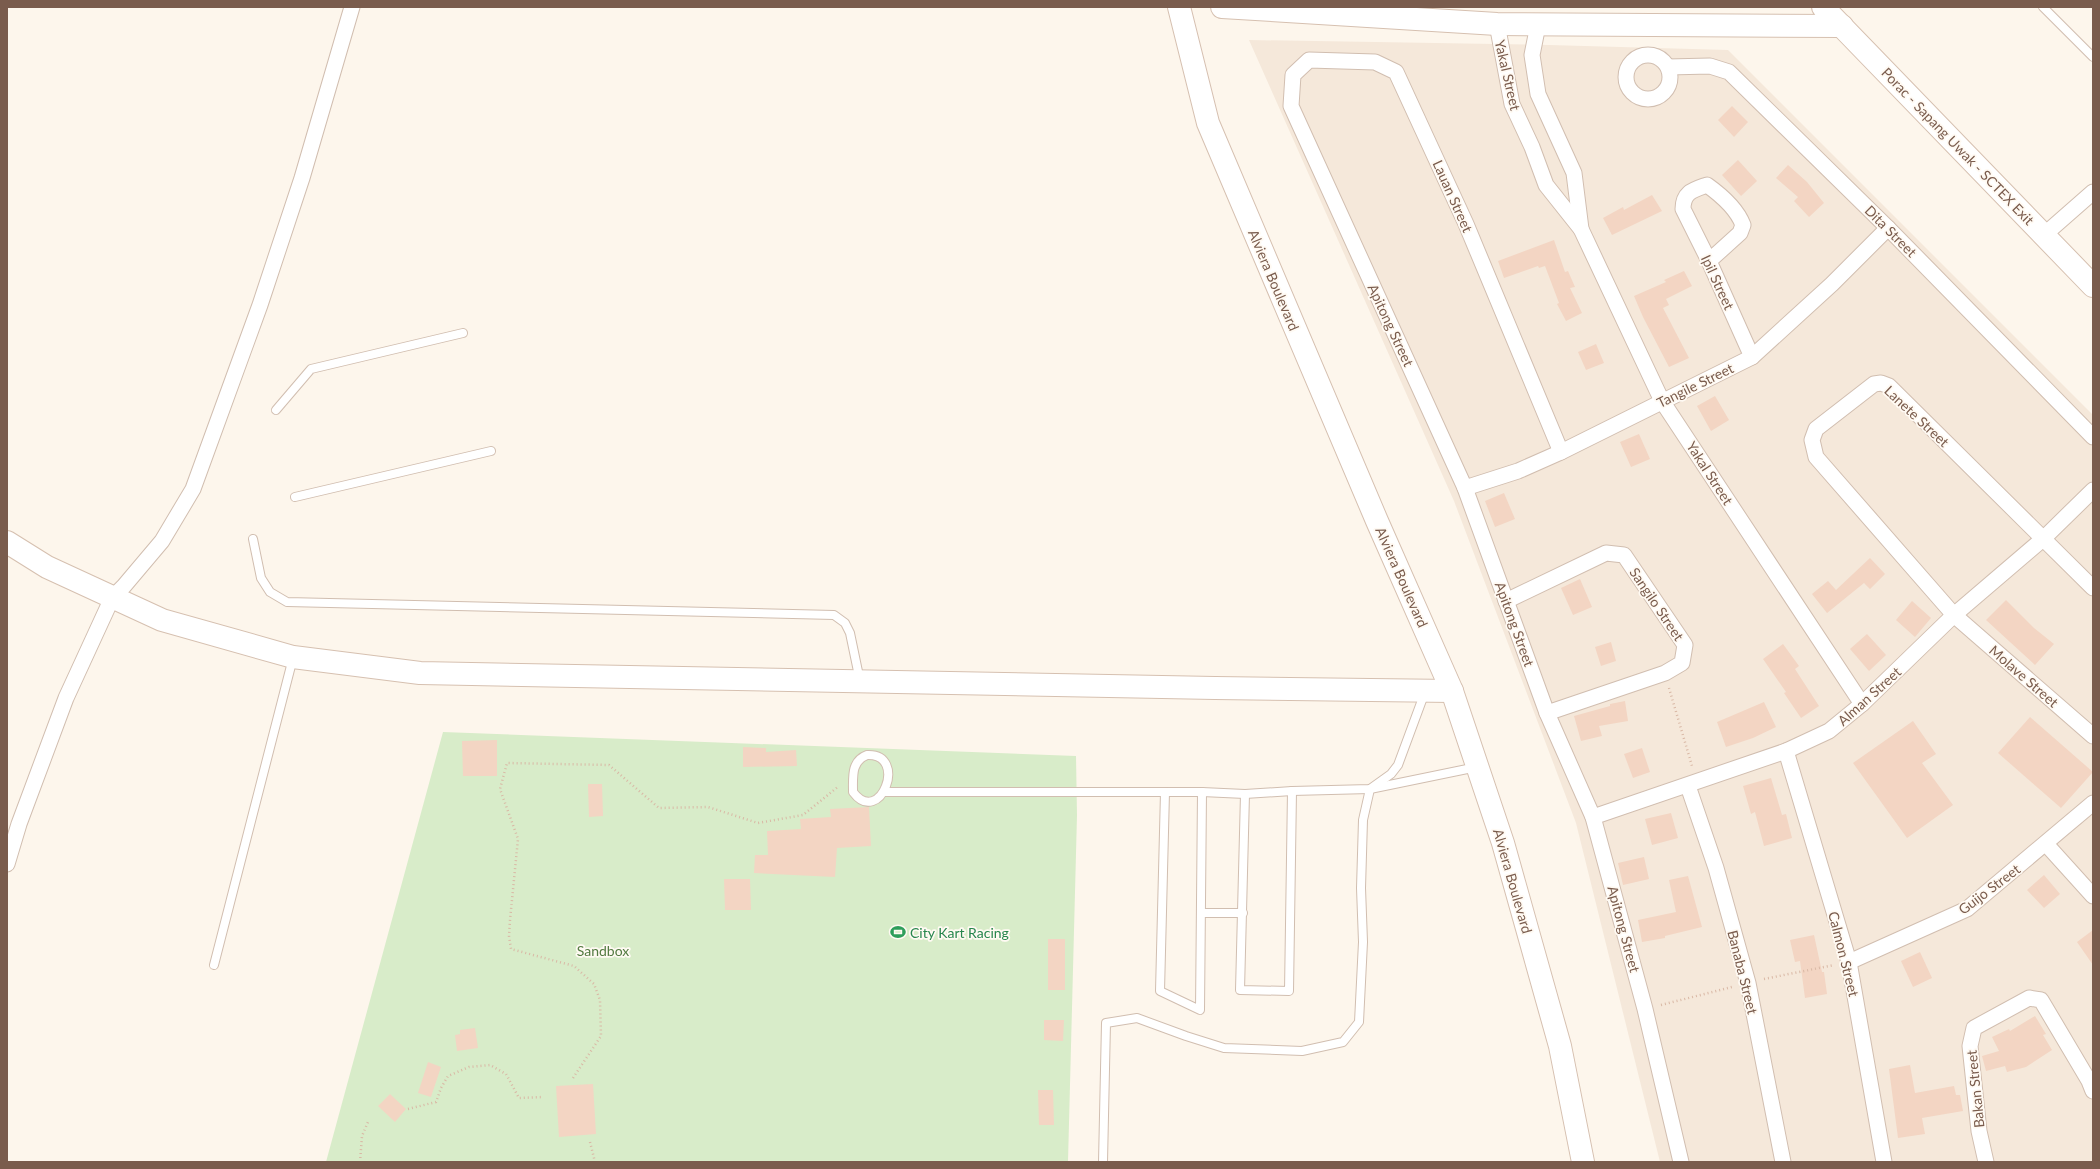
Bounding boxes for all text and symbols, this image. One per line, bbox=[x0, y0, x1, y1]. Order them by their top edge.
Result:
street label: Yakal Street bbox=[1492, 38, 1524, 112]
street label: Porac - Sapang Uwak - SCTEX Exit bbox=[1878, 64, 2038, 228]
street label: Lauan Street bbox=[1430, 157, 1476, 235]
street label: Dita Street bbox=[1862, 202, 1920, 260]
street label: Alviera Boulevard bbox=[1245, 227, 1303, 333]
street label: Ipil Street bbox=[1698, 252, 1738, 312]
street label: Apitong Street bbox=[1364, 281, 1418, 369]
street label: Tangile Street bbox=[1654, 359, 1736, 411]
street label: Lanete Street bbox=[1881, 382, 1953, 450]
street label: Yakal Street bbox=[1683, 438, 1737, 508]
street label: Alviera Boulevard bbox=[1372, 524, 1432, 630]
street label: Sangilo Street bbox=[1626, 564, 1688, 644]
street label: Apitong Street bbox=[1492, 579, 1538, 669]
street label: Molave Street bbox=[1986, 641, 2062, 711]
street label: Alman Street bbox=[1834, 663, 1904, 729]
street label: Alviera Boulevard bbox=[1490, 827, 1536, 935]
street label: Guijo Street bbox=[1955, 860, 2023, 918]
street label: Apitong Street bbox=[1604, 884, 1644, 974]
street label: Calmon Street bbox=[1825, 910, 1863, 998]
sports icon: City Kart Racing bbox=[889, 923, 907, 941]
place label: City Kart Racing bbox=[910, 924, 1009, 941]
street label: Banaba Street bbox=[1724, 928, 1762, 1016]
park label: Sandbox bbox=[577, 942, 629, 959]
street label: Bakan Street bbox=[1962, 1049, 1988, 1129]

